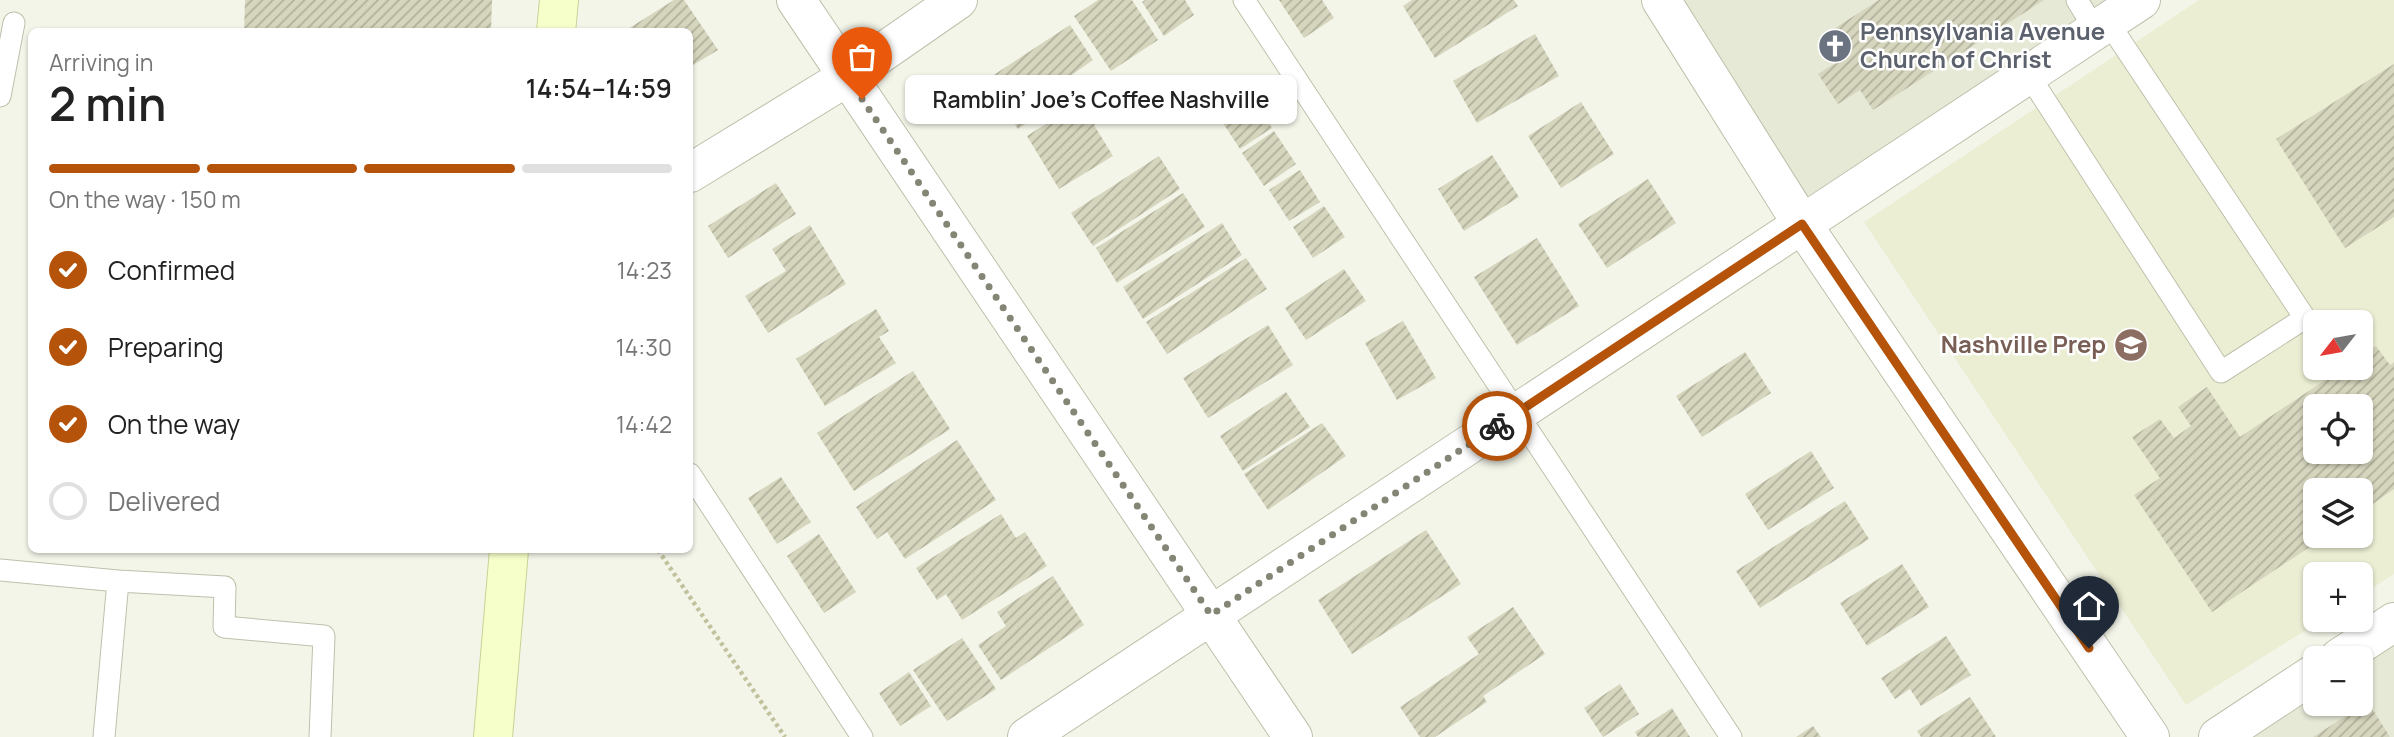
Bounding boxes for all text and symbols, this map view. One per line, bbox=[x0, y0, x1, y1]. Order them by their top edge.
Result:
place label: Pennsylvania Avenue Church of Christ bbox=[1860, 14, 2105, 75]
pin bbox=[832, 27, 892, 99]
church icon: Pennsylvania Avenue Church of Christ bbox=[1816, 27, 1854, 65]
icon: bag bbox=[843, 38, 881, 76]
text: Arriving in bbox=[49, 46, 154, 78]
text: 14:54–14:59 bbox=[526, 70, 672, 106]
text: 2 min bbox=[49, 72, 166, 135]
callout: Ramblin’ Joe’s Coffee Nashville bbox=[904, 74, 1296, 124]
text: Ramblin’ Joe’s Coffee Nashville bbox=[932, 83, 1270, 115]
text: On the way · 150 m bbox=[49, 183, 241, 215]
icon: check bbox=[49, 251, 87, 289]
text: Confirmed bbox=[108, 252, 235, 288]
text: 14:23 bbox=[617, 254, 672, 286]
north arrow bbox=[2303, 310, 2373, 380]
map controls bbox=[2303, 310, 2373, 716]
school or university icon: Nashville Prep bbox=[2112, 326, 2150, 364]
place label: Nashville Prep bbox=[1941, 327, 2106, 360]
icon: check bbox=[49, 328, 87, 366]
text: Preparing bbox=[108, 329, 224, 365]
text: 14:30 bbox=[616, 331, 672, 363]
courier bbox=[1462, 391, 1532, 461]
button: locate bbox=[2303, 394, 2373, 464]
icon: check bbox=[49, 405, 87, 443]
text: On the way bbox=[108, 406, 240, 442]
icon: bike bbox=[1478, 407, 1516, 445]
text: 14:42 bbox=[616, 408, 672, 440]
button: layers bbox=[2303, 478, 2373, 548]
text: Delivered bbox=[108, 483, 220, 519]
button: + bbox=[2303, 562, 2373, 632]
pin bbox=[2059, 576, 2119, 648]
icon: home bbox=[2070, 587, 2108, 625]
button: − bbox=[2303, 646, 2373, 716]

